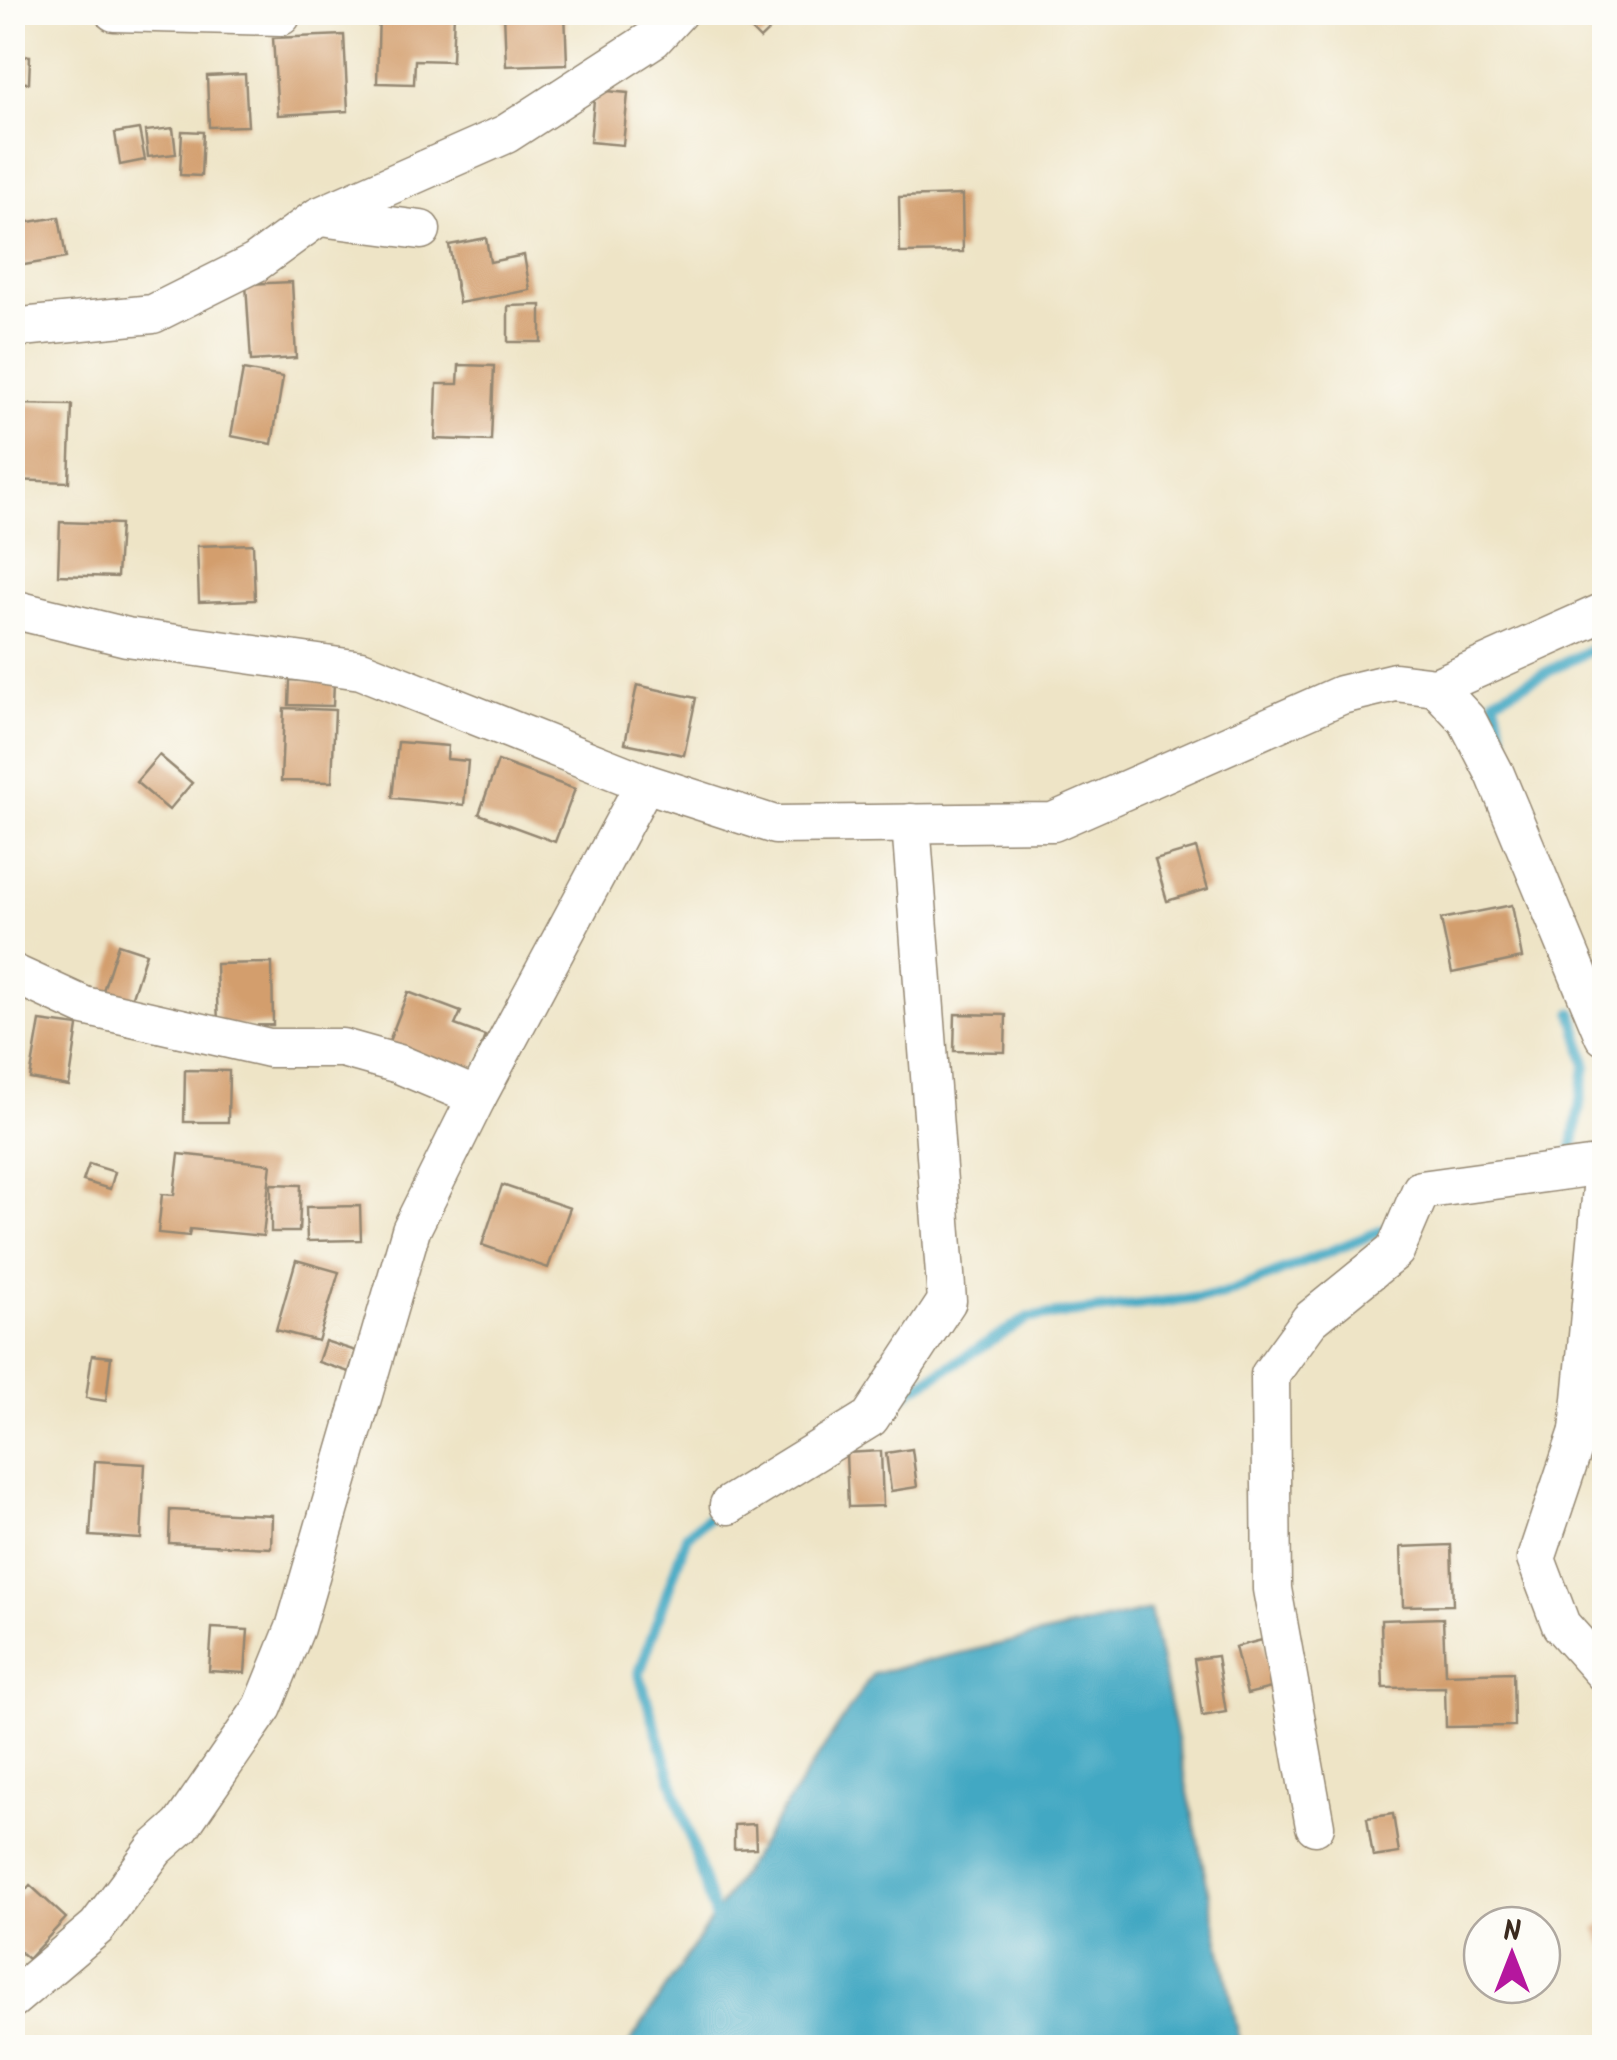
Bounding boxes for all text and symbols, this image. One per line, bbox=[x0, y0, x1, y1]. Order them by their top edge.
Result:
north arrow bbox=[1462, 1905, 1562, 2005]
text: N bbox=[1503, 1910, 1521, 1955]

